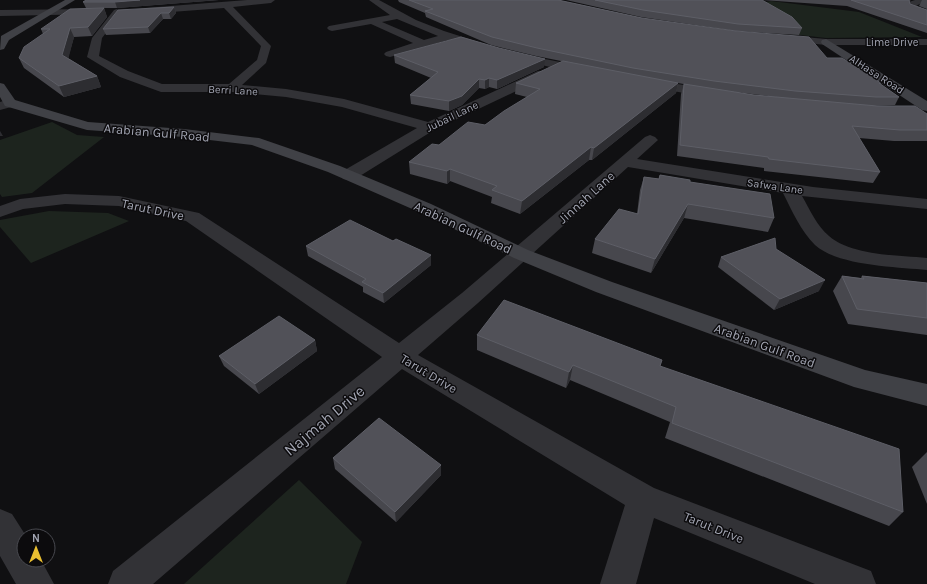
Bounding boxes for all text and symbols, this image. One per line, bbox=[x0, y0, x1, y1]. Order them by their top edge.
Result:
street label: Lime Drive bbox=[866, 36, 919, 49]
street label: AlHasa Road bbox=[847, 52, 907, 97]
street label: Berri Lane bbox=[208, 83, 259, 98]
street label: Jubail Lane bbox=[424, 98, 481, 135]
street label: Arabian Gulf Road bbox=[103, 120, 211, 145]
street label: Jinnah Lane bbox=[555, 168, 618, 227]
street label: Safwa Lane bbox=[746, 176, 804, 197]
street label: Tarut Drive bbox=[120, 196, 186, 223]
street label: Arabian Gulf Road bbox=[411, 198, 514, 257]
street label: Arabian Gulf Road bbox=[712, 320, 817, 371]
street label: Tarut Drive bbox=[398, 351, 460, 396]
street label: Najmah Drive bbox=[280, 381, 368, 460]
street label: Tarut Drive bbox=[682, 509, 746, 546]
north arrow bbox=[16, 528, 56, 568]
text: N bbox=[32, 532, 40, 545]

